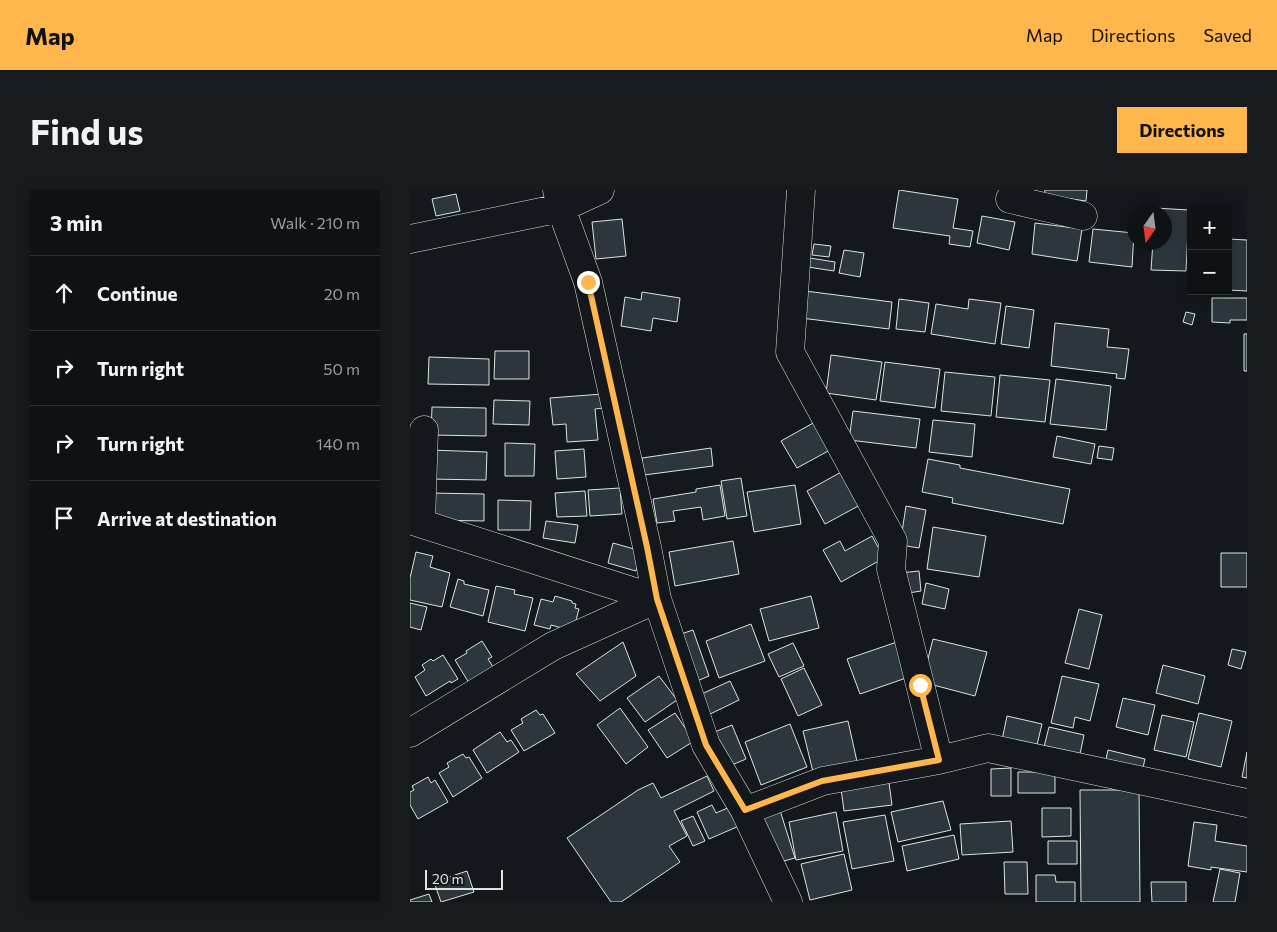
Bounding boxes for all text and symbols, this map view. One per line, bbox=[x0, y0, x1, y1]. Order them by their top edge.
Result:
text: Map bbox=[25, 21, 75, 50]
text: Map bbox=[1026, 24, 1063, 46]
text: Directions bbox=[1091, 24, 1175, 46]
text: Saved bbox=[1203, 24, 1252, 46]
button: Directions bbox=[1117, 107, 1247, 153]
text: Find us bbox=[30, 109, 144, 152]
north arrow bbox=[1127, 205, 1172, 250]
map controls bbox=[1187, 205, 1232, 295]
button: + bbox=[1187, 205, 1232, 250]
text: 3 min bbox=[50, 210, 103, 235]
text: Walk · 210 m bbox=[270, 213, 360, 232]
button: − bbox=[1187, 250, 1232, 295]
route end bbox=[577, 271, 600, 294]
icon: ahead bbox=[50, 279, 78, 307]
text: Continue bbox=[97, 282, 177, 305]
text: 20 m bbox=[324, 284, 360, 303]
icon: right bbox=[50, 354, 78, 382]
text: Turn right bbox=[97, 357, 184, 380]
text: 50 m bbox=[323, 359, 360, 378]
icon: right bbox=[50, 429, 78, 457]
text: Turn right bbox=[97, 432, 184, 455]
text: 140 m bbox=[316, 434, 360, 453]
icon: arrive bbox=[50, 504, 78, 532]
text: Arrive at destination bbox=[97, 507, 277, 530]
route start bbox=[909, 674, 932, 697]
scale bar bbox=[425, 867, 502, 890]
text: 20 m bbox=[432, 870, 464, 887]

